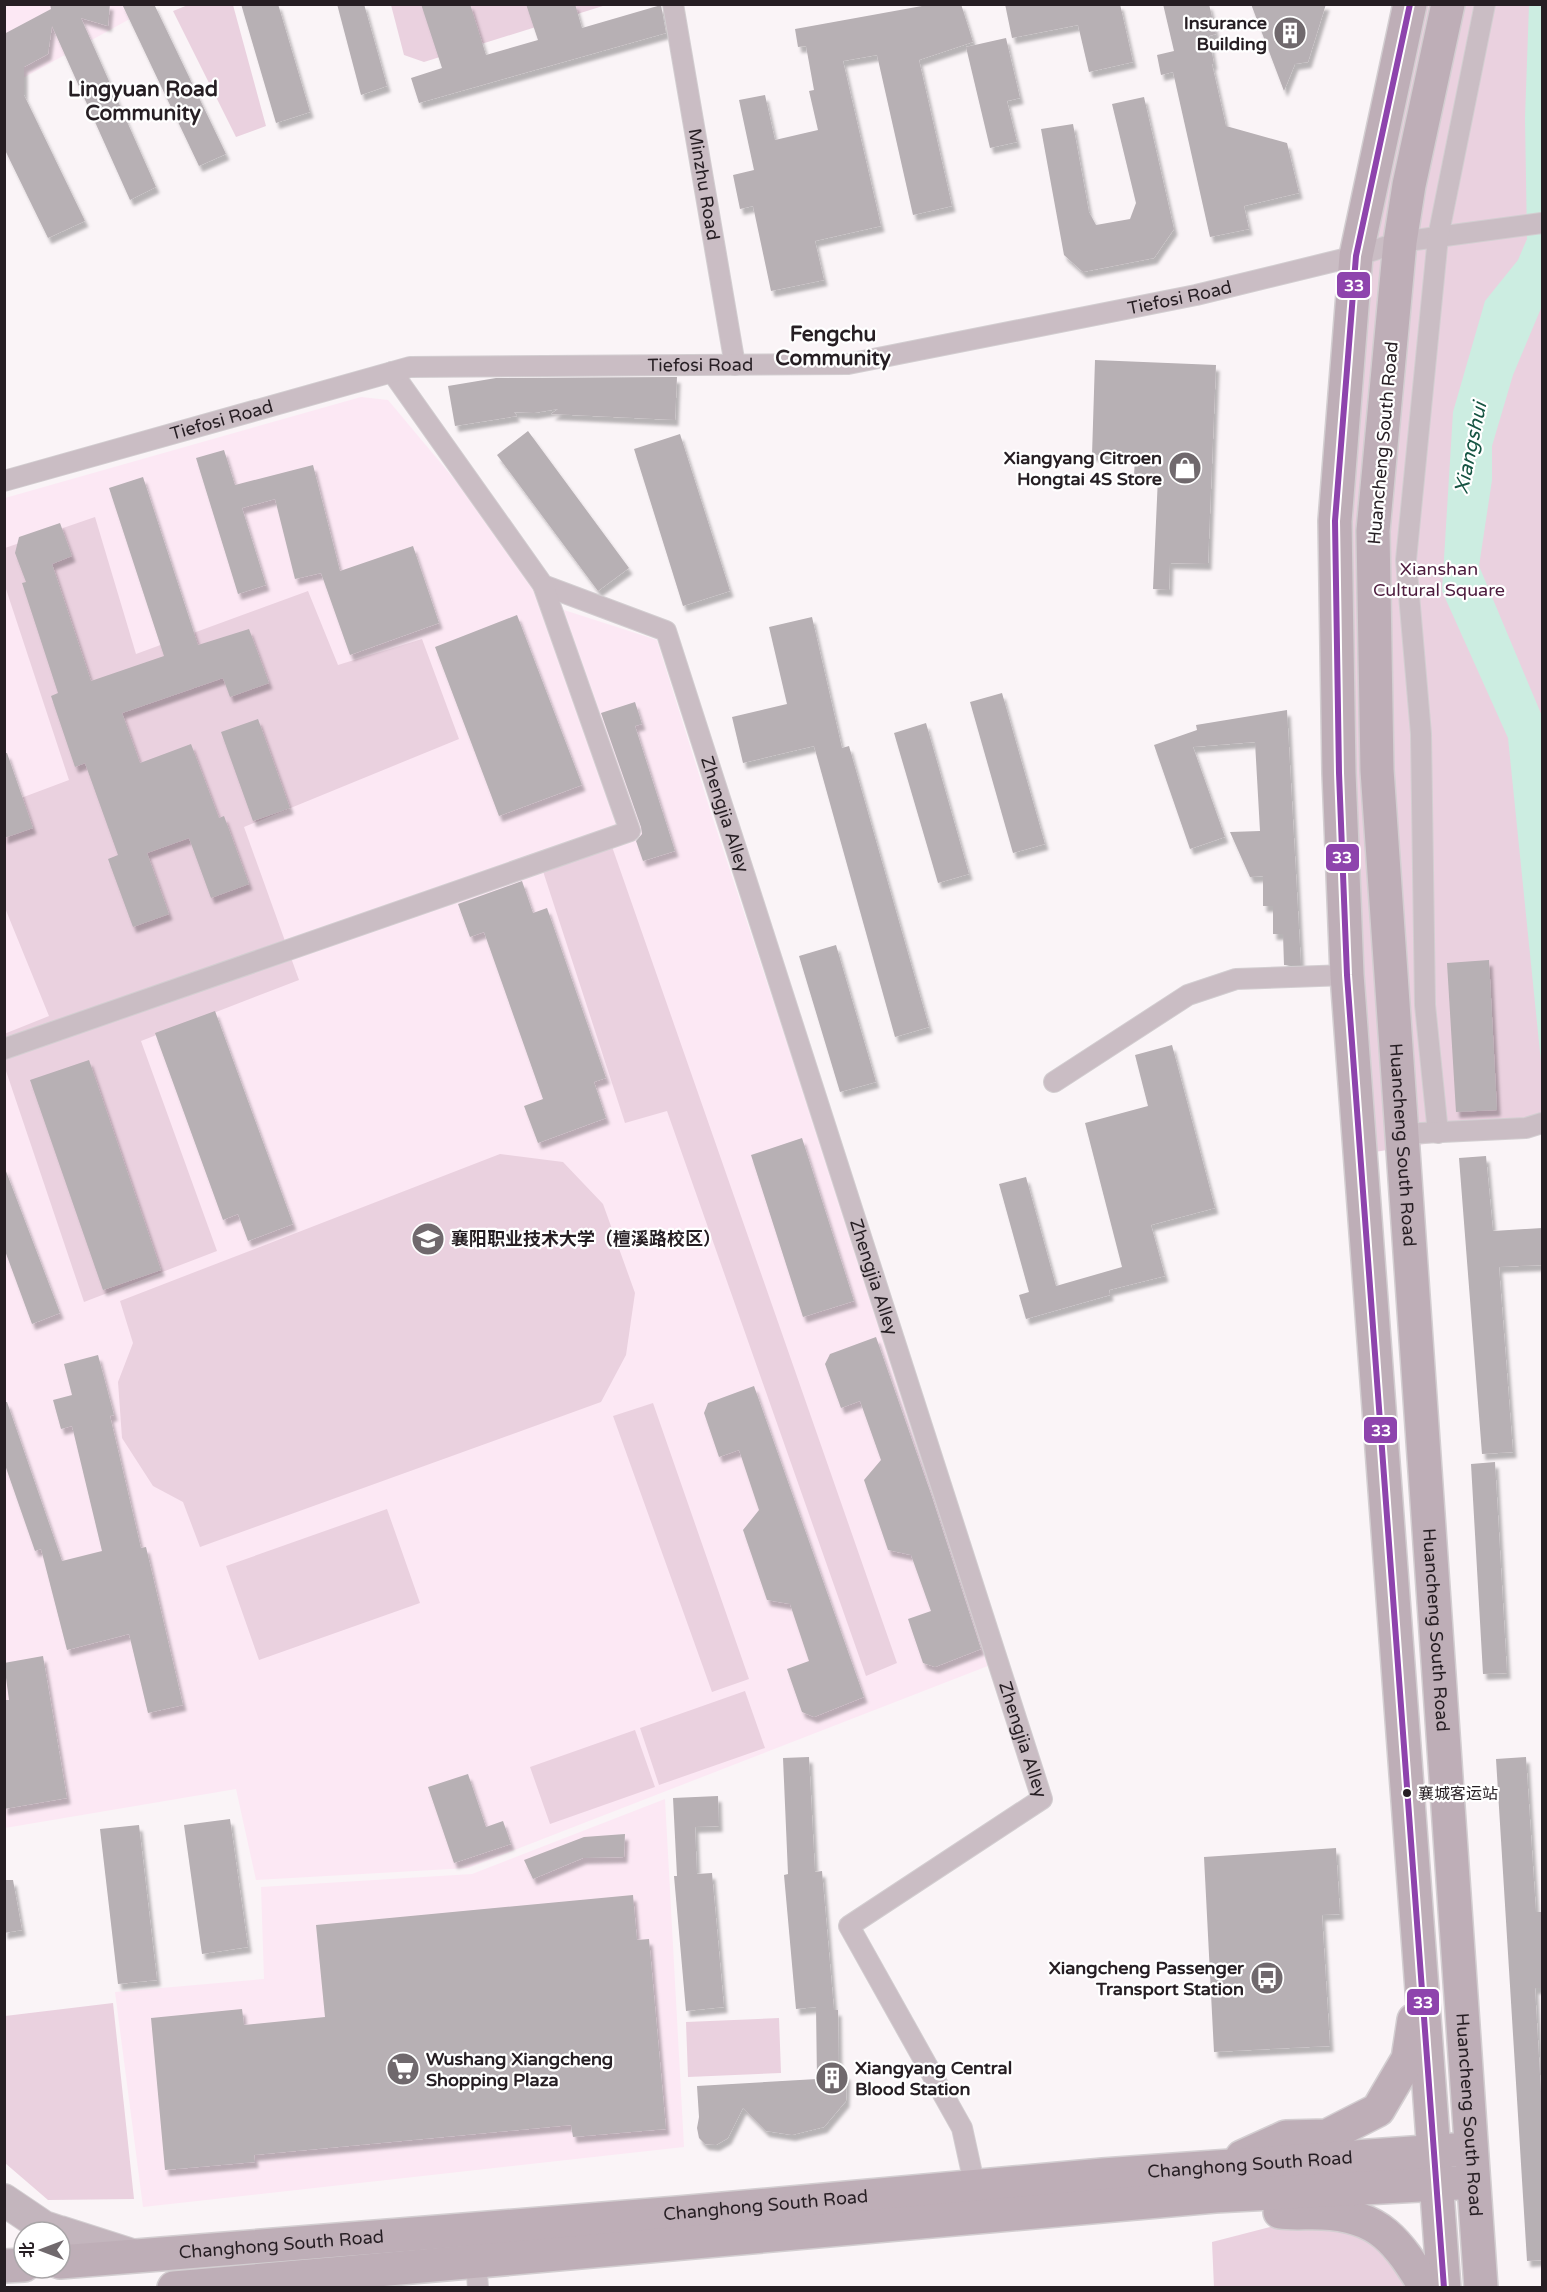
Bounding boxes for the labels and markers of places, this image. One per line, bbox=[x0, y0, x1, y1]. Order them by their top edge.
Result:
place label: Insurance Building bbox=[1184, 12, 1267, 55]
building icon: Insurance Building bbox=[1272, 15, 1308, 51]
place label: Xiangyang Citroen Hongtai 4S Store bbox=[1004, 447, 1162, 490]
shop icon: Xiangyang Citroen Hongtai 4S Store bbox=[1167, 450, 1203, 486]
school or university icon: 襄阳职业技术大学（檀溪路校区） bbox=[410, 1221, 446, 1257]
place label: 襄阳职业技术大学（檀溪路校区） bbox=[451, 1228, 721, 1250]
place label: 襄城客运站 bbox=[1418, 1784, 1498, 1804]
marker: 襄城客运站 bbox=[1401, 1787, 1413, 1799]
place label: Xiangcheng Passenger Transport Station bbox=[1049, 1957, 1245, 2000]
bus stop icon: Xiangcheng Passenger Transport Station bbox=[1249, 1960, 1285, 1996]
place label: Wushang Xiangcheng Shopping Plaza bbox=[426, 2048, 613, 2091]
supermarket icon: Wushang Xiangcheng Shopping Plaza bbox=[385, 2051, 421, 2087]
place label: Xiangyang Central Blood Station bbox=[855, 2057, 1012, 2100]
building icon: Xiangyang Central Blood Station bbox=[814, 2060, 850, 2096]

